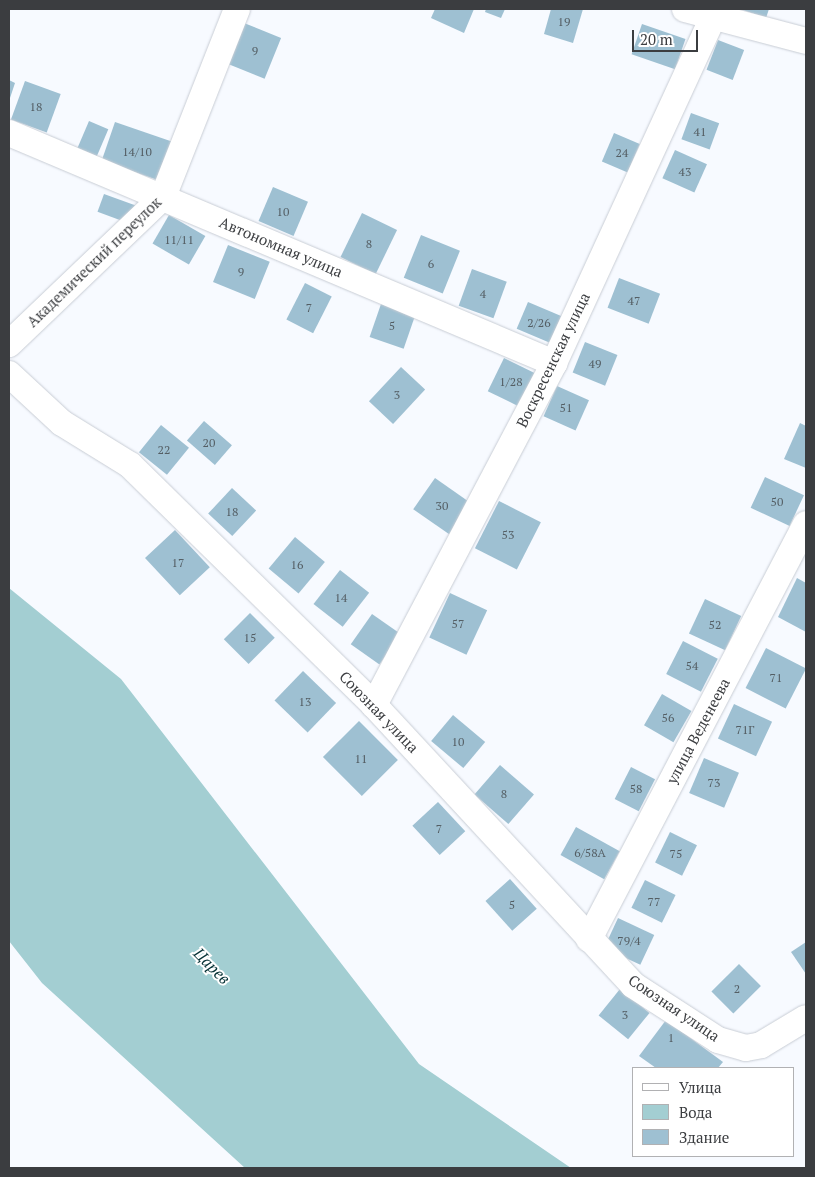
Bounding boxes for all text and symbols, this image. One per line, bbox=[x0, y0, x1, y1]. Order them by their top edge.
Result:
house number: 19 bbox=[558, 15, 570, 29]
scale bar bbox=[635, 20, 701, 52]
text: 20 m bbox=[640, 29, 673, 49]
house number: 9 bbox=[252, 44, 258, 58]
house number: 18 bbox=[30, 100, 42, 114]
house number: 41 bbox=[694, 125, 706, 139]
house number: 14/10 bbox=[122, 145, 152, 159]
house number: 24 bbox=[616, 146, 628, 160]
house number: 43 bbox=[679, 165, 691, 179]
street label: Академический переулок bbox=[23, 193, 165, 331]
house number: 10 bbox=[277, 205, 289, 219]
street label: Автономная улица bbox=[217, 213, 345, 281]
house number: 11/11 bbox=[164, 233, 194, 247]
house number: 8 bbox=[366, 237, 372, 251]
house number: 6 bbox=[428, 257, 434, 271]
house number: 9 bbox=[238, 265, 244, 279]
house number: 4 bbox=[480, 287, 486, 301]
street label: Воскресенская улица bbox=[513, 290, 593, 430]
house number: 47 bbox=[628, 294, 640, 308]
house number: 7 bbox=[306, 301, 312, 315]
house number: 2/26 bbox=[527, 316, 551, 330]
house number: 5 bbox=[389, 319, 395, 333]
house number: 49 bbox=[589, 357, 601, 371]
house number: 1/28 bbox=[499, 375, 523, 389]
house number: 3 bbox=[394, 388, 400, 402]
house number: 51 bbox=[560, 401, 572, 415]
house number: 20 bbox=[203, 436, 215, 450]
house number: 22 bbox=[158, 443, 170, 457]
house number: 50 bbox=[771, 495, 783, 509]
house number: 30 bbox=[436, 499, 448, 513]
house number: 18 bbox=[226, 505, 238, 519]
house number: 53 bbox=[502, 528, 514, 542]
house number: 17 bbox=[172, 556, 184, 570]
house number: 16 bbox=[291, 558, 303, 572]
house number: 14 bbox=[335, 591, 347, 605]
house number: 57 bbox=[452, 617, 464, 631]
house number: 52 bbox=[709, 618, 721, 632]
house number: 15 bbox=[244, 631, 256, 645]
house number: 54 bbox=[686, 659, 698, 673]
street label: Союзная улица bbox=[336, 668, 422, 756]
house number: 71 bbox=[770, 671, 782, 685]
street label: улица Веденеева bbox=[662, 675, 734, 787]
house number: 13 bbox=[299, 695, 311, 709]
house number: 56 bbox=[662, 711, 674, 725]
house number: 71Г bbox=[736, 723, 754, 737]
house number: 10 bbox=[452, 735, 464, 749]
house number: 11 bbox=[355, 752, 367, 766]
house number: 73 bbox=[708, 776, 720, 790]
house number: 58 bbox=[630, 782, 642, 796]
house number: 8 bbox=[501, 787, 507, 801]
house number: 7 bbox=[436, 822, 442, 836]
house number: 6/58А bbox=[574, 846, 606, 860]
house number: 75 bbox=[670, 847, 682, 861]
house number: 77 bbox=[648, 895, 660, 909]
house number: 5 bbox=[509, 898, 515, 912]
house number: 79/4 bbox=[617, 934, 641, 948]
water label: Царев bbox=[190, 944, 234, 988]
street label: Союзная улица bbox=[625, 971, 723, 1045]
house number: 2 bbox=[734, 982, 740, 996]
house number: 3 bbox=[622, 1008, 628, 1022]
house number: 1 bbox=[668, 1031, 674, 1045]
legend bbox=[632, 1067, 795, 1157]
text: Улица bbox=[679, 1077, 722, 1097]
text: Вода bbox=[679, 1102, 712, 1122]
text: Здание bbox=[679, 1127, 729, 1147]

